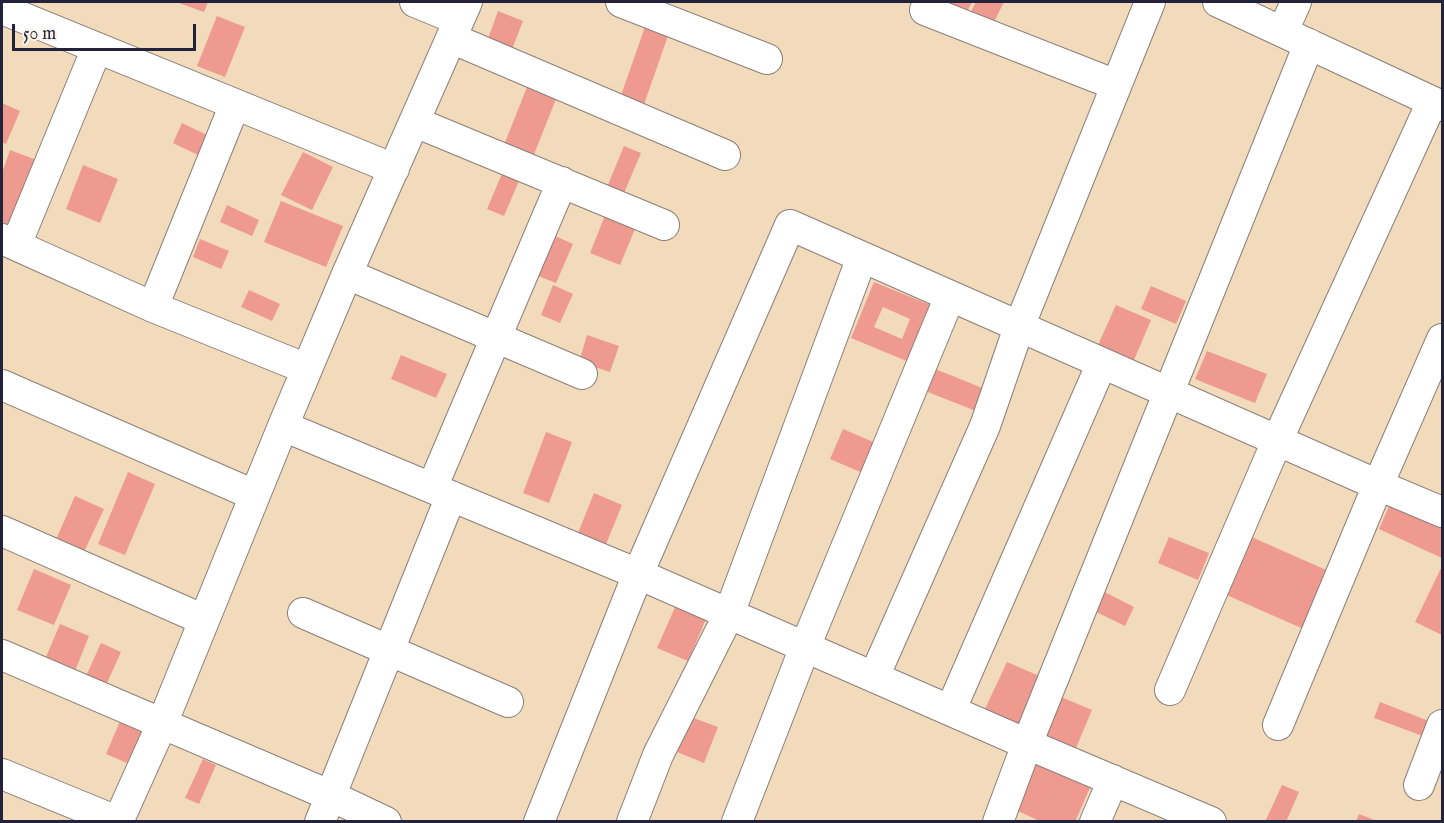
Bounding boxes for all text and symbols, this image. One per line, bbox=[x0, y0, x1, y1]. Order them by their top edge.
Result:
scale bar bbox=[15, 12, 200, 50]
text: 50 m bbox=[23, 23, 56, 46]

